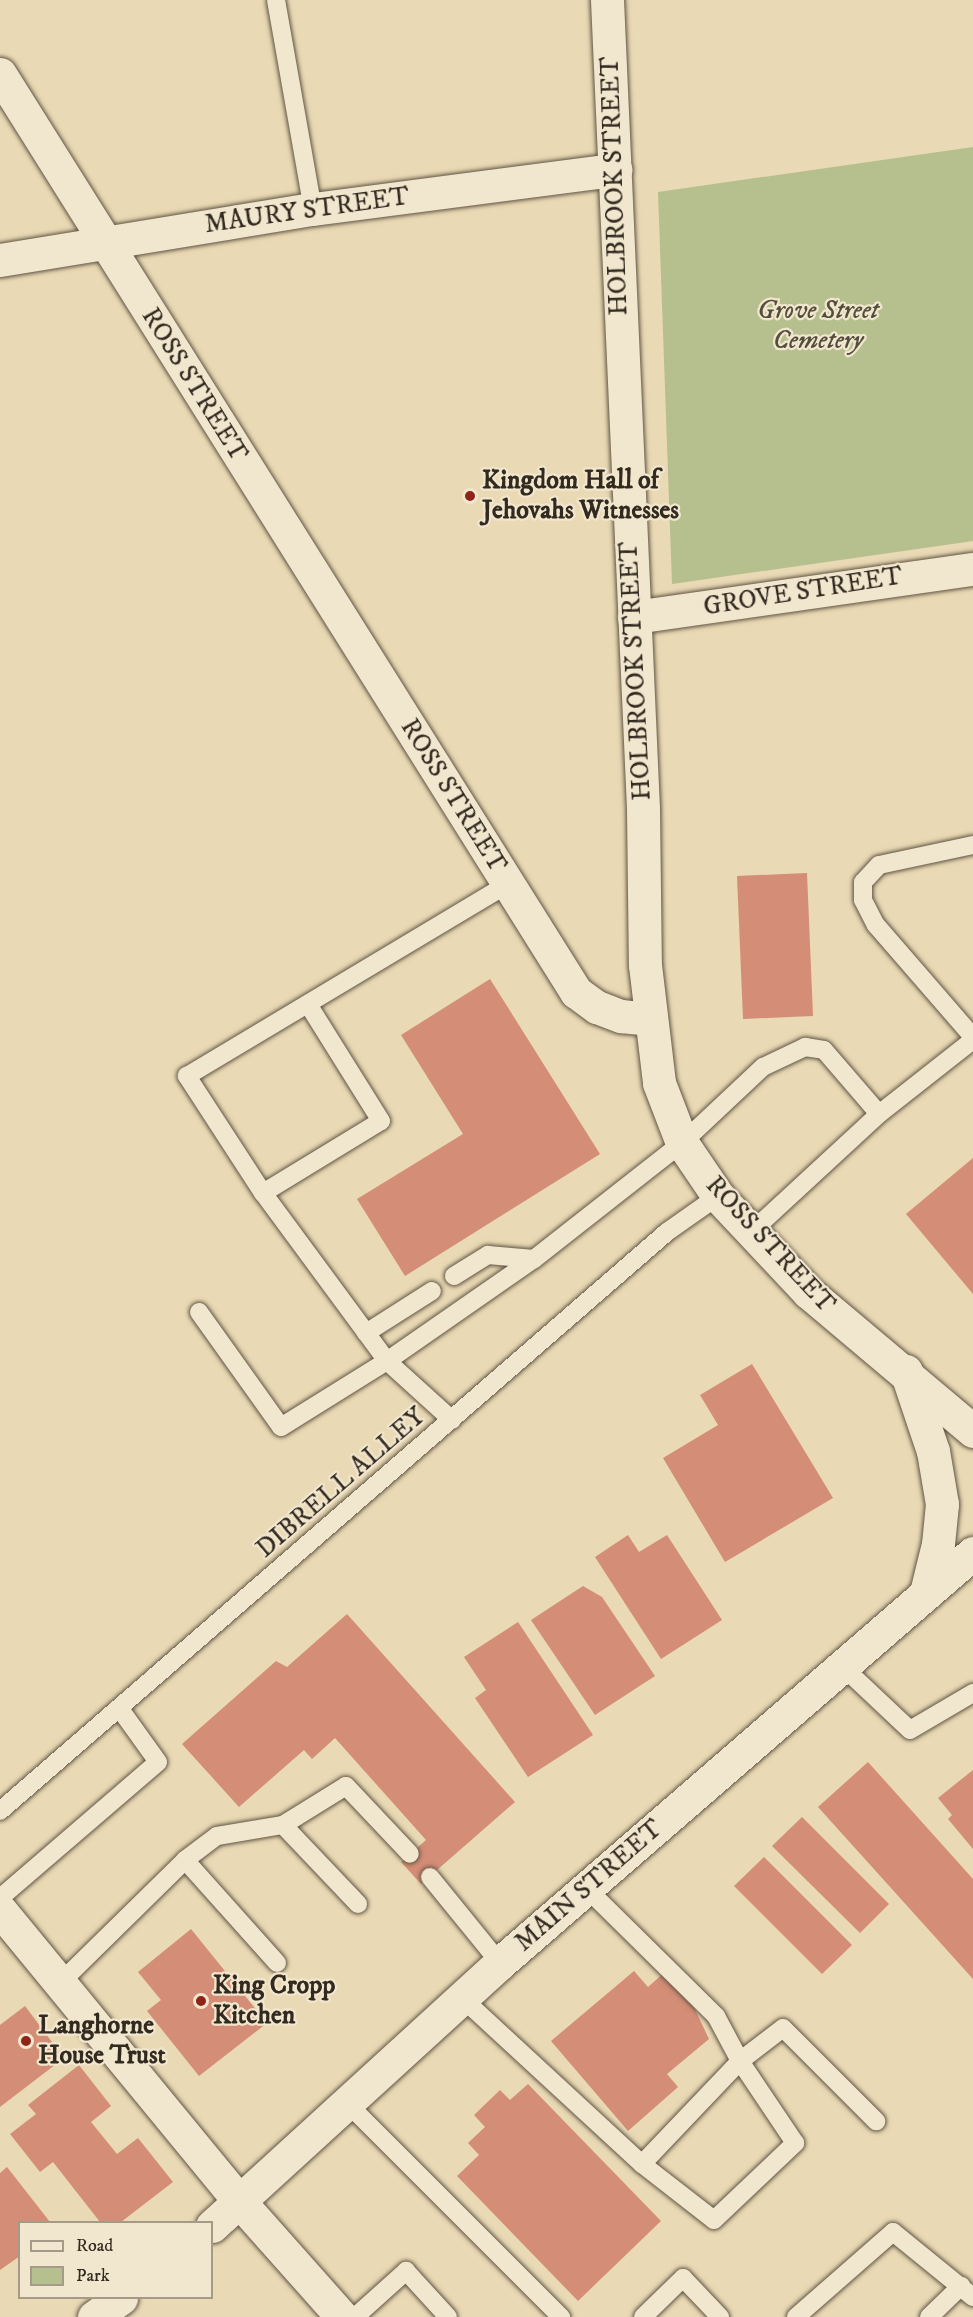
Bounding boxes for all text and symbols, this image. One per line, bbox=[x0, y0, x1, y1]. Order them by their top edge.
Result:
street label: HOLBROOK STREET bbox=[595, 56, 635, 316]
street label: MAURY STREET bbox=[203, 181, 411, 241]
park label: Grove Street Cemetery bbox=[757, 295, 879, 356]
street label: ROSS STREET bbox=[134, 302, 254, 468]
place label: Kingdom Hall of Jehovahs Witnesses bbox=[482, 465, 679, 526]
marker: Kingdom Hall of Jehovahs Witnesses bbox=[463, 489, 477, 503]
street label: HOLBROOK STREET bbox=[614, 541, 658, 801]
street label: GROVE STREET bbox=[701, 561, 905, 623]
street label: ROSS STREET bbox=[393, 713, 513, 879]
street label: ROSS STREET bbox=[699, 1170, 841, 1320]
street label: DIBRELL ALLEY bbox=[250, 1401, 432, 1565]
street label: MAIN STREET bbox=[509, 1814, 669, 1958]
place label: King Cropp Kitchen bbox=[213, 1970, 335, 2032]
marker: King Cropp Kitchen bbox=[194, 1994, 208, 2008]
place label: Langhorne House Trust bbox=[38, 2010, 166, 2072]
marker: Langhorne House Trust bbox=[19, 2034, 33, 2048]
legend bbox=[18, 2221, 213, 2299]
text: Road bbox=[76, 2235, 113, 2257]
text: Park bbox=[76, 2265, 110, 2287]

